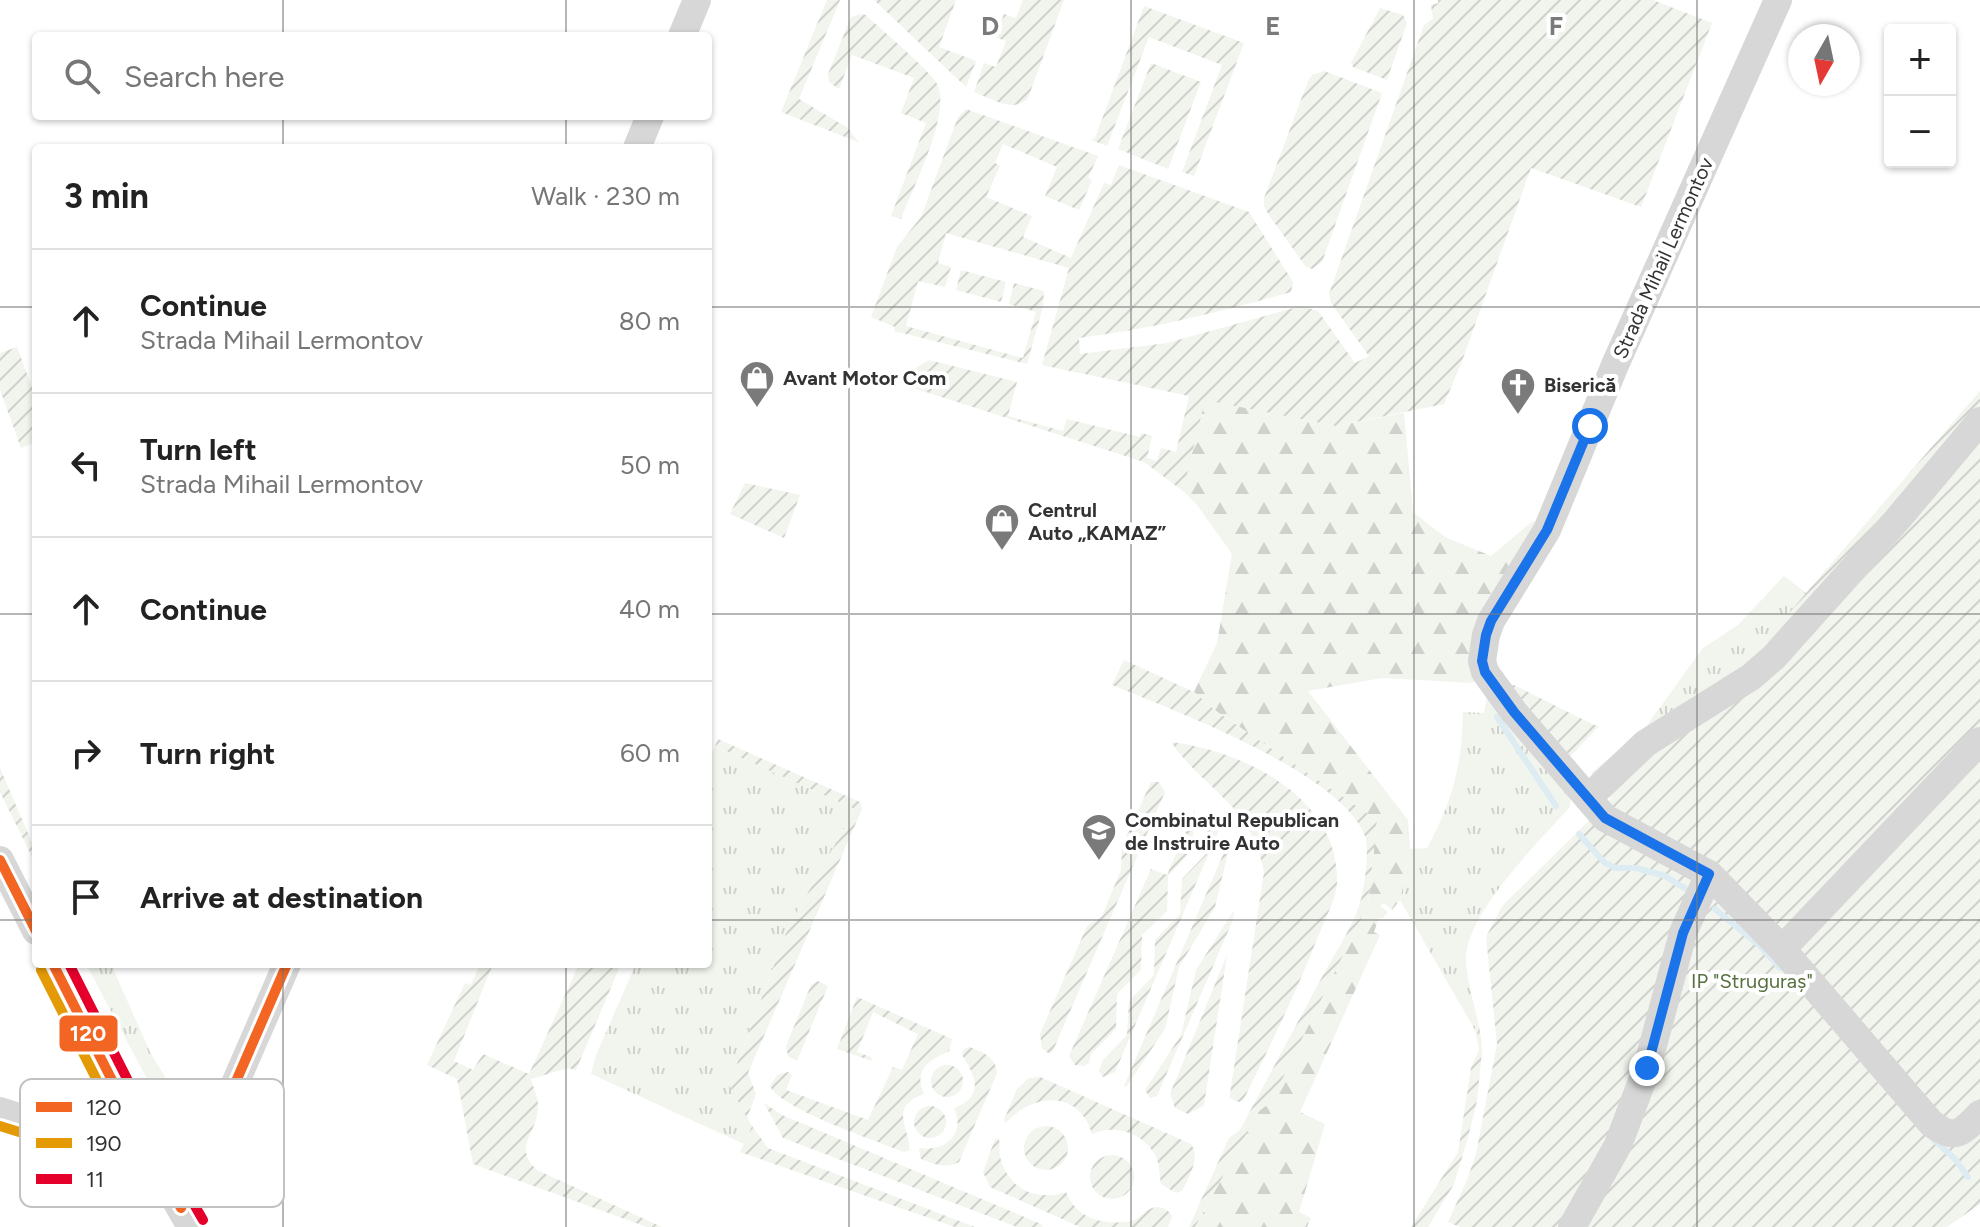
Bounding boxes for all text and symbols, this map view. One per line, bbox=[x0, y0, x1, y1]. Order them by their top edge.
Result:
text: D bbox=[981, 10, 999, 42]
text: E bbox=[1265, 10, 1281, 42]
text: F bbox=[1549, 10, 1563, 42]
north arrow bbox=[1788, 24, 1860, 96]
map controls bbox=[1884, 24, 1956, 168]
button: + bbox=[1884, 24, 1956, 96]
search box bbox=[32, 32, 712, 120]
icon: search bbox=[60, 54, 104, 98]
text: Search here bbox=[124, 58, 284, 95]
button: − bbox=[1884, 96, 1956, 168]
street label: Strada Mihail Lermontov bbox=[1608, 153, 1718, 362]
text: 3 min bbox=[64, 176, 149, 217]
text: Walk · 230 m bbox=[531, 180, 680, 212]
text: Continue bbox=[140, 287, 267, 324]
icon: ahead bbox=[64, 299, 108, 343]
text: 80 m bbox=[619, 305, 680, 337]
text: Strada Mihail Lermontov bbox=[140, 324, 423, 356]
shop icon: Avant Motor Com bbox=[738, 359, 776, 409]
place label: Avant Motor Com bbox=[783, 366, 946, 390]
church icon: Biserică bbox=[1499, 366, 1537, 416]
place label: Biserică bbox=[1544, 373, 1616, 397]
route start bbox=[1572, 408, 1608, 444]
text: Turn left bbox=[140, 431, 257, 468]
icon: left bbox=[64, 443, 108, 487]
text: 50 m bbox=[620, 449, 680, 481]
text: Strada Mihail Lermontov bbox=[140, 468, 423, 500]
place label: Centrul Auto „KAMAZ” bbox=[1028, 498, 1167, 545]
shop icon: Centrul Auto „KAMAZ” bbox=[983, 502, 1021, 552]
icon: ahead bbox=[64, 587, 108, 631]
text: Continue bbox=[140, 591, 267, 628]
text: 40 m bbox=[619, 593, 680, 625]
icon: right bbox=[64, 731, 108, 775]
text: Turn right bbox=[140, 735, 275, 772]
text: 60 m bbox=[620, 737, 680, 769]
place label: Combinatul Republican de Instruire Auto bbox=[1125, 808, 1339, 855]
school or university icon: Combinatul Republican de Instruire Auto bbox=[1080, 812, 1118, 862]
icon: arrive bbox=[64, 875, 108, 919]
text: Arrive at destination bbox=[140, 879, 423, 916]
park label: IP "Struguraș" bbox=[1691, 969, 1813, 993]
line badge: 120 bbox=[58, 1014, 119, 1053]
text: 120 bbox=[70, 1020, 106, 1047]
route end bbox=[1629, 1050, 1665, 1086]
legend bbox=[20, 1079, 284, 1207]
text: 120 bbox=[86, 1094, 122, 1121]
text: 190 bbox=[86, 1130, 122, 1157]
text: 11 bbox=[86, 1166, 104, 1193]

